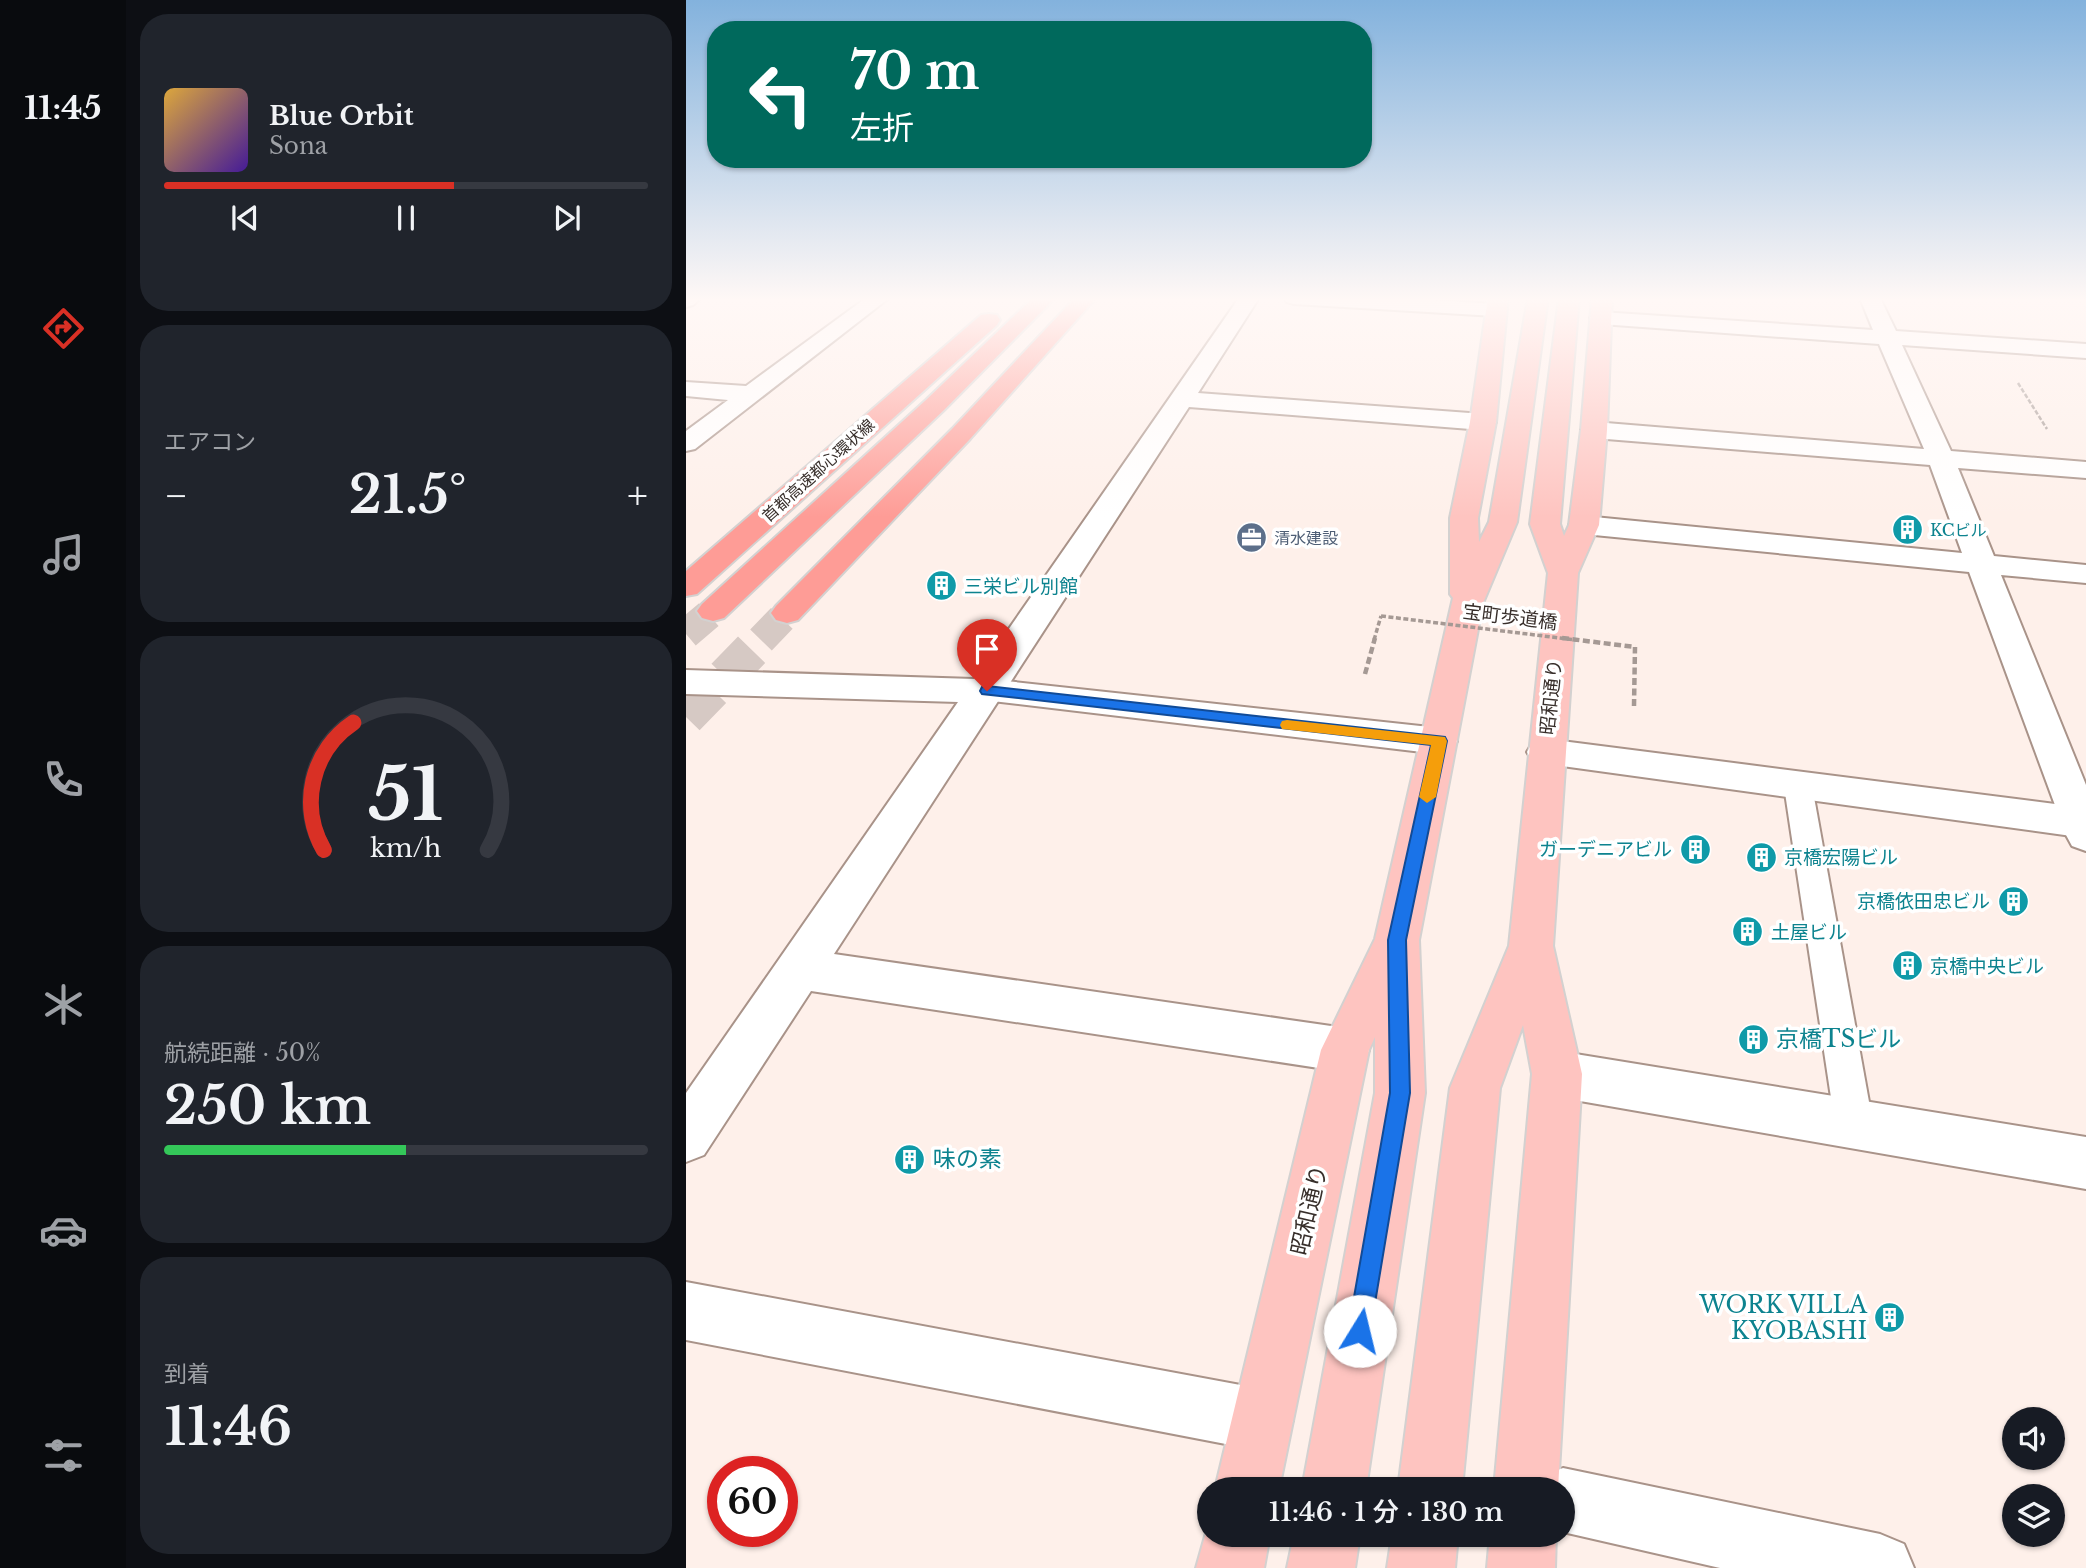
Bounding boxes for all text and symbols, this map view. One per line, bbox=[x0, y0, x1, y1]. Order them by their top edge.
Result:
text: 70 m bbox=[850, 41, 980, 102]
icon: left bbox=[735, 49, 826, 140]
text: 11:45 bbox=[24, 88, 102, 128]
text: Blue Orbit bbox=[269, 100, 414, 132]
text: 左折 bbox=[850, 108, 914, 148]
text: Sona bbox=[269, 132, 327, 160]
icon: previous bbox=[226, 199, 264, 237]
icon: pause bbox=[387, 199, 425, 237]
icon: next bbox=[548, 199, 586, 237]
icon: directions bbox=[39, 304, 88, 353]
street label: 首都高速都心環状線 bbox=[758, 414, 878, 526]
text: エアコン bbox=[164, 428, 256, 456]
text: 21.5° bbox=[349, 463, 466, 527]
text: − bbox=[164, 472, 188, 519]
text: + bbox=[627, 472, 648, 519]
building icon: KCビル bbox=[1890, 513, 1924, 547]
place label: KCビル bbox=[1930, 520, 1987, 540]
office icon: 清水建設 bbox=[1234, 521, 1268, 555]
place label: 清水建設 bbox=[1274, 528, 1338, 548]
icon: music bbox=[39, 530, 88, 579]
building icon: 三栄ビル別館 bbox=[924, 569, 958, 603]
place label: 三栄ビル別館 bbox=[964, 575, 1078, 598]
street label: 宝町歩道橋 bbox=[1461, 600, 1559, 634]
pin bbox=[957, 619, 1017, 691]
icon: arrive bbox=[968, 630, 1006, 668]
street label: 昭和通り bbox=[1536, 658, 1566, 736]
text: 51 bbox=[368, 749, 444, 840]
icon: phone bbox=[39, 755, 88, 804]
building icon: ガーデニアビル bbox=[1678, 832, 1712, 866]
text: km/h bbox=[371, 833, 441, 864]
place label: ガーデニアビル bbox=[1539, 838, 1672, 861]
building icon: 京橋宏陽ビル bbox=[1744, 840, 1778, 874]
place label: 京橋宏陽ビル bbox=[1784, 846, 1898, 869]
building icon: 京橋依田忠ビル bbox=[1996, 884, 2030, 918]
place label: 京橋依田忠ビル bbox=[1857, 890, 1990, 913]
building icon: 土屋ビル bbox=[1731, 915, 1765, 949]
place label: 土屋ビル bbox=[1771, 921, 1847, 944]
building icon: 京橋中央ビル bbox=[1890, 949, 1924, 983]
place label: 京橋中央ビル bbox=[1930, 955, 2044, 978]
icon: climate bbox=[39, 980, 88, 1029]
building icon: 京橋TSビル bbox=[1736, 1022, 1770, 1056]
place label: 京橋TSビル bbox=[1776, 1025, 1901, 1053]
text: 航続距離 · 50% bbox=[164, 1039, 321, 1067]
text: 250 km bbox=[164, 1074, 371, 1138]
building icon: 味の素 bbox=[893, 1142, 927, 1176]
place label: 味の素 bbox=[933, 1145, 1002, 1173]
street label: 昭和通り bbox=[1285, 1162, 1333, 1258]
icon: car bbox=[39, 1206, 88, 1255]
place label: WORK VILLA KYOBASHI bbox=[1698, 1291, 1868, 1345]
position arrow bbox=[1323, 1294, 1397, 1368]
building icon: WORK VILLA KYOBASHI bbox=[1873, 1301, 1907, 1335]
text: 到着 bbox=[164, 1360, 210, 1388]
text: 11:46 bbox=[164, 1395, 292, 1459]
map controls bbox=[2002, 1407, 2065, 1547]
button: sound bbox=[2002, 1407, 2065, 1470]
icon: filters bbox=[39, 1431, 88, 1480]
speed limit sign: 60 bbox=[707, 1456, 798, 1547]
button: layers bbox=[2002, 1484, 2065, 1547]
text: 11:46 · 1 分 · 130 m bbox=[1269, 1496, 1503, 1528]

